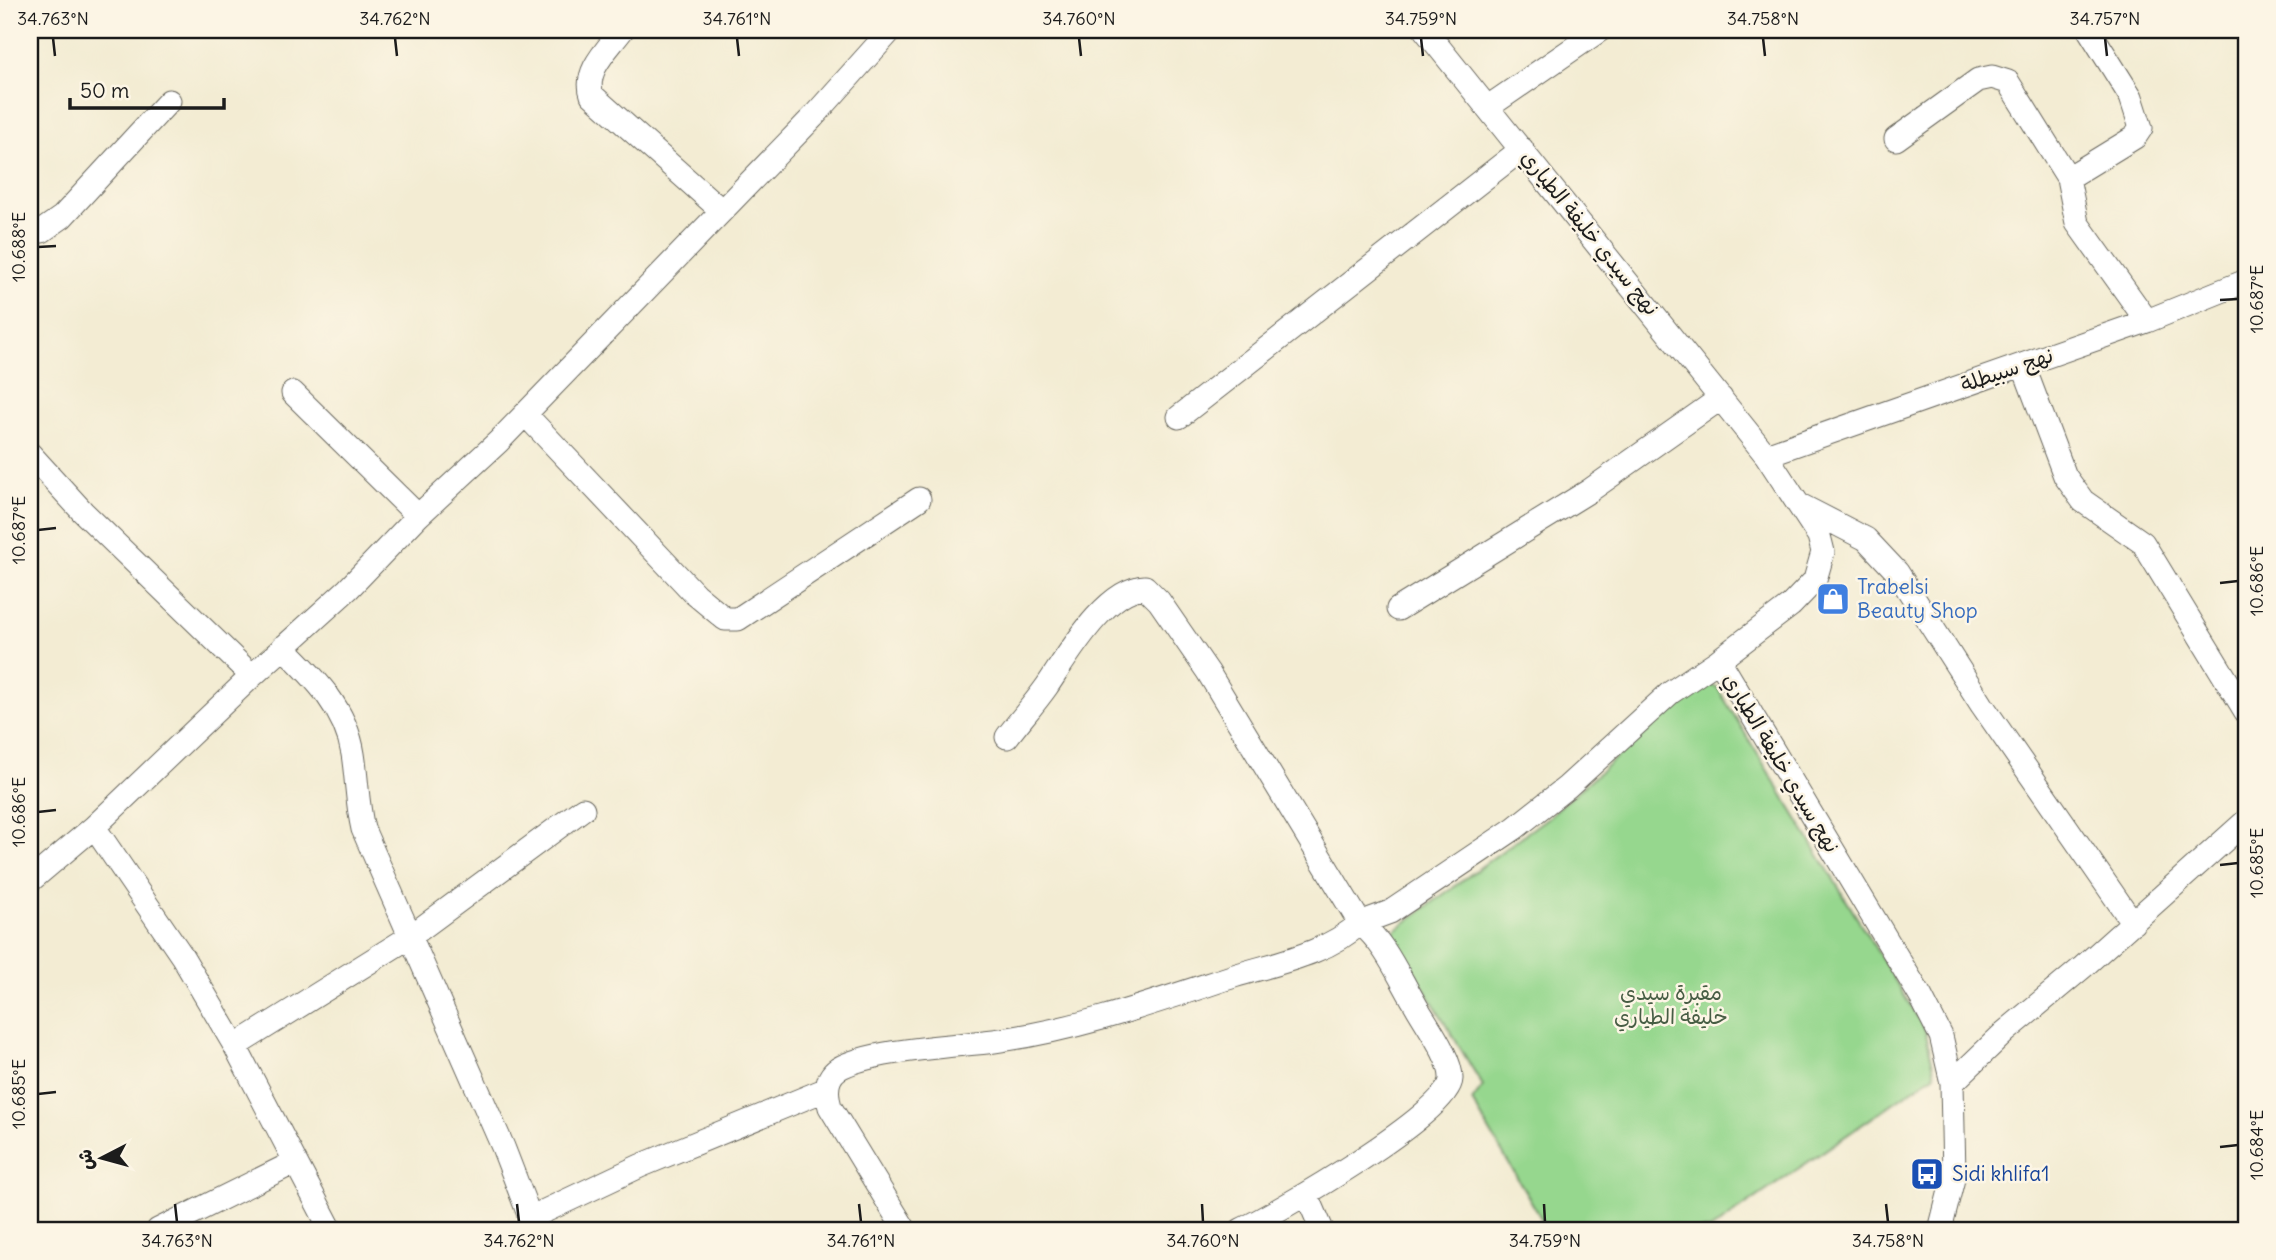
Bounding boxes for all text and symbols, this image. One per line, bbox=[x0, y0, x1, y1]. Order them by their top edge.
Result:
text: 34.763°N bbox=[17, 7, 89, 30]
text: 34.762°N bbox=[359, 7, 431, 30]
text: 34.761°N bbox=[703, 7, 771, 30]
text: 34.760°N bbox=[1042, 7, 1116, 30]
text: 34.759°N bbox=[1385, 7, 1457, 30]
text: 34.758°N bbox=[1727, 7, 1799, 30]
text: 34.757°N bbox=[2070, 7, 2140, 30]
scale bar bbox=[70, 66, 224, 110]
text: 50 m bbox=[80, 77, 129, 104]
street label: نهج سيدي خليفة الطياري bbox=[1514, 145, 1665, 322]
text: 10.688°E bbox=[7, 212, 30, 282]
text: 10.687°E bbox=[2245, 265, 2268, 333]
street label: نهج سبيطلة bbox=[1957, 341, 2057, 399]
text: 10.687°E bbox=[7, 496, 30, 564]
text: 10.686°E bbox=[2245, 546, 2268, 616]
place label: Trabelsi Beauty Shop bbox=[1857, 573, 1978, 624]
shop icon: Trabelsi Beauty Shop bbox=[1814, 580, 1852, 618]
street label: نهج سيدي خليفة الطياري bbox=[1715, 668, 1846, 859]
text: 10.686°E bbox=[7, 777, 30, 847]
text: 10.685°E bbox=[2245, 828, 2268, 898]
park label: مقبرة سيدي خليفة الطياري bbox=[1614, 979, 1728, 1032]
text: 10.685°E bbox=[7, 1059, 30, 1129]
text: 10.684°E bbox=[2245, 1110, 2268, 1180]
north arrow bbox=[66, 1124, 136, 1194]
text: ش bbox=[72, 1148, 98, 1171]
bus stop icon: Sidi khlifa1 bbox=[1908, 1155, 1946, 1193]
place label: Sidi khlifa1 bbox=[1952, 1160, 2050, 1187]
text: 34.763°N bbox=[141, 1229, 213, 1252]
text: 34.762°N bbox=[483, 1229, 555, 1252]
text: 34.761°N bbox=[827, 1229, 895, 1252]
text: 34.760°N bbox=[1166, 1229, 1240, 1252]
text: 34.759°N bbox=[1509, 1229, 1581, 1252]
text: 34.758°N bbox=[1852, 1229, 1924, 1252]

